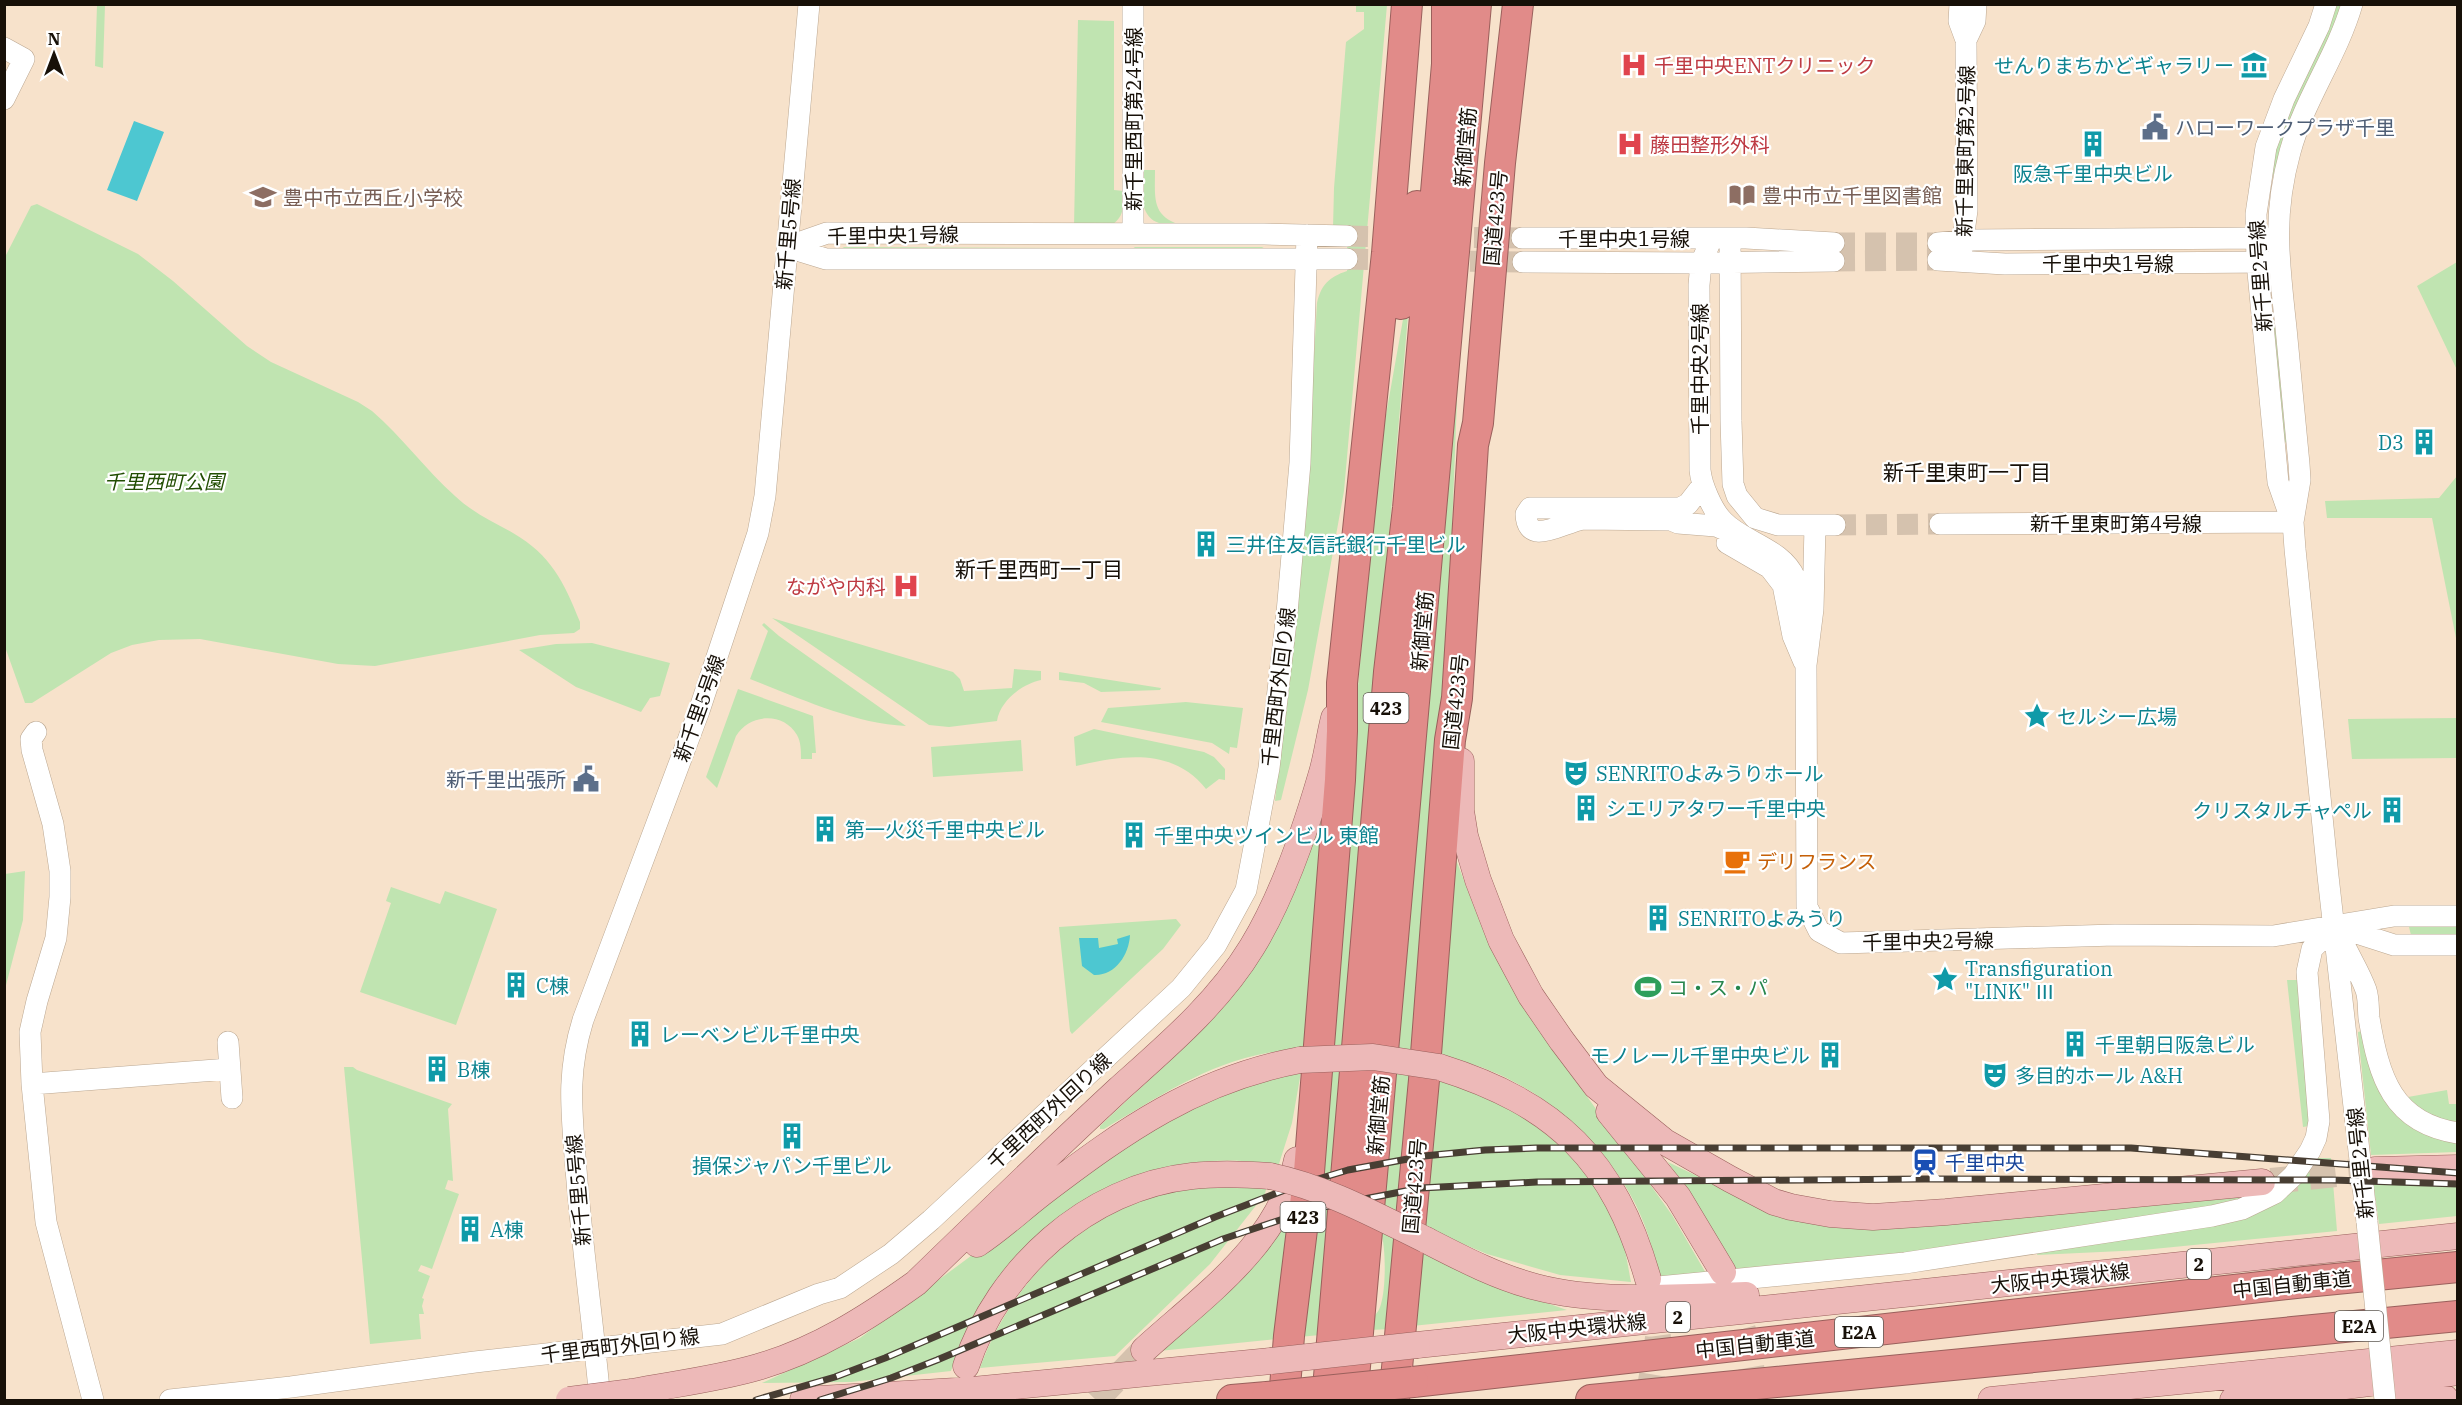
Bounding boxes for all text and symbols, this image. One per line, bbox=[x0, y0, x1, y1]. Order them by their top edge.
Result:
north arrow bbox=[24, 24, 84, 84]
street label: 新千里西町第24号線 bbox=[1120, 27, 1147, 211]
text: N bbox=[48, 29, 60, 49]
hospital icon: 千里中央ENTクリニック bbox=[1619, 50, 1649, 80]
museum icon: せんりまちかどギャラリー bbox=[2239, 50, 2269, 80]
place label: 千里中央ENTクリニック bbox=[1654, 52, 1875, 79]
place label: せんりまちかどギャラリー bbox=[1994, 52, 2234, 79]
street label: 新千里東町第2号線 bbox=[1950, 65, 1980, 237]
street label: 新御堂筋 bbox=[1448, 106, 1482, 188]
public building icon: ハローワークプラザ千里 bbox=[2140, 112, 2170, 142]
place label: ハローワークプラザ千里 bbox=[2175, 114, 2395, 141]
hospital icon: 藤田整形外科 bbox=[1615, 129, 1645, 159]
building icon: 阪急千里中央ビル bbox=[2078, 129, 2108, 159]
place label: 藤田整形外科 bbox=[1650, 131, 1770, 158]
place label: 阪急千里中央ビル bbox=[2013, 160, 2173, 187]
street label: 国道423号 bbox=[1477, 169, 1513, 267]
street label: 新千里5号線 bbox=[770, 177, 806, 291]
library icon: 豊中市立千里図書館 bbox=[1727, 180, 1757, 210]
school or university icon: 豊中市立西丘小学校 bbox=[248, 182, 278, 212]
place label: 豊中市立千里図書館 bbox=[1762, 182, 1942, 209]
place label: 豊中市立西丘小学校 bbox=[283, 184, 463, 211]
street label: 新千里2号線 bbox=[2243, 219, 2277, 333]
street label: 千里中央1号線 bbox=[827, 220, 959, 250]
street label: 千里中央1号線 bbox=[1558, 225, 1690, 252]
street label: 千里中央1号線 bbox=[2042, 250, 2174, 277]
street label: 千里中央2号線 bbox=[1686, 303, 1713, 435]
building icon: D3 bbox=[2409, 427, 2439, 457]
place label: D3 bbox=[2378, 429, 2404, 456]
district label: 新千里東町一丁目 bbox=[1883, 458, 2051, 486]
park label: 千里西町公園 bbox=[104, 468, 227, 495]
street label: 新千里東町第4号線 bbox=[2030, 510, 2202, 537]
building icon: 三井住友信託銀行千里ビル bbox=[1191, 529, 1221, 559]
place label: 三井住友信託銀行千里ビル bbox=[1226, 531, 1466, 558]
district label: 新千里西町一丁目 bbox=[955, 555, 1123, 583]
hospital icon: ながや内科 bbox=[891, 571, 921, 601]
place label: ながや内科 bbox=[786, 573, 886, 600]
street label: 新御堂筋 bbox=[1405, 590, 1439, 672]
street label: 千里西町外回り線 bbox=[1255, 606, 1301, 768]
street label: 新千里5号線 bbox=[667, 651, 731, 765]
street label: 国道423号 bbox=[1437, 653, 1473, 751]
road number: 423 bbox=[1364, 693, 1408, 723]
place icon: セルシー広場 bbox=[2022, 701, 2052, 731]
place label: セルシー広場 bbox=[2057, 703, 2177, 730]
theatre icon: SENRITOよみうりホール bbox=[1561, 758, 1591, 788]
place label: SENRITOよみうりホール bbox=[1596, 760, 1824, 787]
public building icon: 新千里出張所 bbox=[571, 764, 601, 794]
place label: 新千里出張所 bbox=[446, 766, 566, 793]
building icon: シエリアタワー千里中央 bbox=[1571, 793, 1601, 823]
place label: シエリアタワー千里中央 bbox=[1606, 795, 1826, 822]
building icon: クリスタルチャペル bbox=[2377, 795, 2407, 825]
place label: クリスタルチャペル bbox=[2192, 797, 2372, 824]
building icon: 第一火災千里中央ビル bbox=[810, 814, 840, 844]
place label: 第一火災千里中央ビル bbox=[845, 816, 1045, 843]
building icon: 千里中央ツインビル 東館 bbox=[1119, 820, 1149, 850]
place label: 千里中央ツインビル 東館 bbox=[1154, 822, 1379, 849]
cafe icon: デリフランス bbox=[1722, 846, 1752, 876]
place label: デリフランス bbox=[1757, 848, 1877, 875]
building icon: SENRITOよみうり bbox=[1643, 903, 1673, 933]
place label: SENRITOよみうり bbox=[1678, 905, 1846, 932]
street label: 千里中央2号線 bbox=[1862, 926, 1994, 956]
place label: Transfiguration "LINK" Ⅲ bbox=[1965, 955, 2113, 1005]
place icon: Transfiguration "LINK" Ⅲ bbox=[1930, 964, 1960, 994]
building icon: C棟 bbox=[501, 970, 531, 1000]
place label: C棟 bbox=[536, 972, 569, 999]
sports icon: コ・ス・パ bbox=[1633, 972, 1663, 1002]
place label: コ・ス・パ bbox=[1668, 974, 1768, 1001]
building icon: レーベンビル千里中央 bbox=[625, 1019, 655, 1049]
place label: レーベンビル千里中央 bbox=[660, 1021, 860, 1048]
building icon: 千里朝日阪急ビル bbox=[2060, 1029, 2090, 1059]
place label: 千里朝日阪急ビル bbox=[2095, 1031, 2255, 1058]
building icon: モノレール千里中央ビル bbox=[1815, 1040, 1845, 1070]
place label: モノレール千里中央ビル bbox=[1590, 1042, 1810, 1069]
street label: 千里西町外回り線 bbox=[981, 1047, 1117, 1175]
building icon: B棟 bbox=[422, 1054, 452, 1084]
place label: B棟 bbox=[457, 1056, 490, 1083]
theatre icon: 多目的ホール A&H bbox=[1980, 1060, 2010, 1090]
place label: 多目的ホール A&H bbox=[2015, 1062, 2183, 1089]
street label: 新御堂筋 bbox=[1361, 1074, 1395, 1156]
street label: 新千里2号線 bbox=[2341, 1106, 2379, 1220]
building icon: 損保ジャパン千里ビル bbox=[777, 1121, 807, 1151]
street label: 新千里5号線 bbox=[560, 1133, 596, 1247]
street label: 国道423号 bbox=[1396, 1137, 1432, 1235]
station icon: 千里中央 bbox=[1910, 1147, 1940, 1177]
place label: 千里中央 bbox=[1945, 1149, 2025, 1176]
place label: 損保ジャパン千里ビル bbox=[692, 1152, 892, 1179]
road number: 423 bbox=[1280, 1202, 1326, 1232]
building icon: A棟 bbox=[455, 1214, 485, 1244]
place label: A棟 bbox=[490, 1216, 524, 1243]
road number: 2 bbox=[2187, 1249, 2211, 1279]
street label: 大阪中央環状線 bbox=[1989, 1257, 2131, 1299]
street label: 中国自動車道 bbox=[2231, 1264, 2353, 1304]
road number: 2 bbox=[1666, 1302, 1690, 1332]
street label: 大阪中央環状線 bbox=[1506, 1307, 1648, 1349]
road number: E2A bbox=[2335, 1311, 2383, 1341]
road number: E2A bbox=[1835, 1317, 1883, 1347]
street label: 千里西町外回り線 bbox=[539, 1322, 701, 1368]
street label: 中国自動車道 bbox=[1694, 1324, 1816, 1364]

